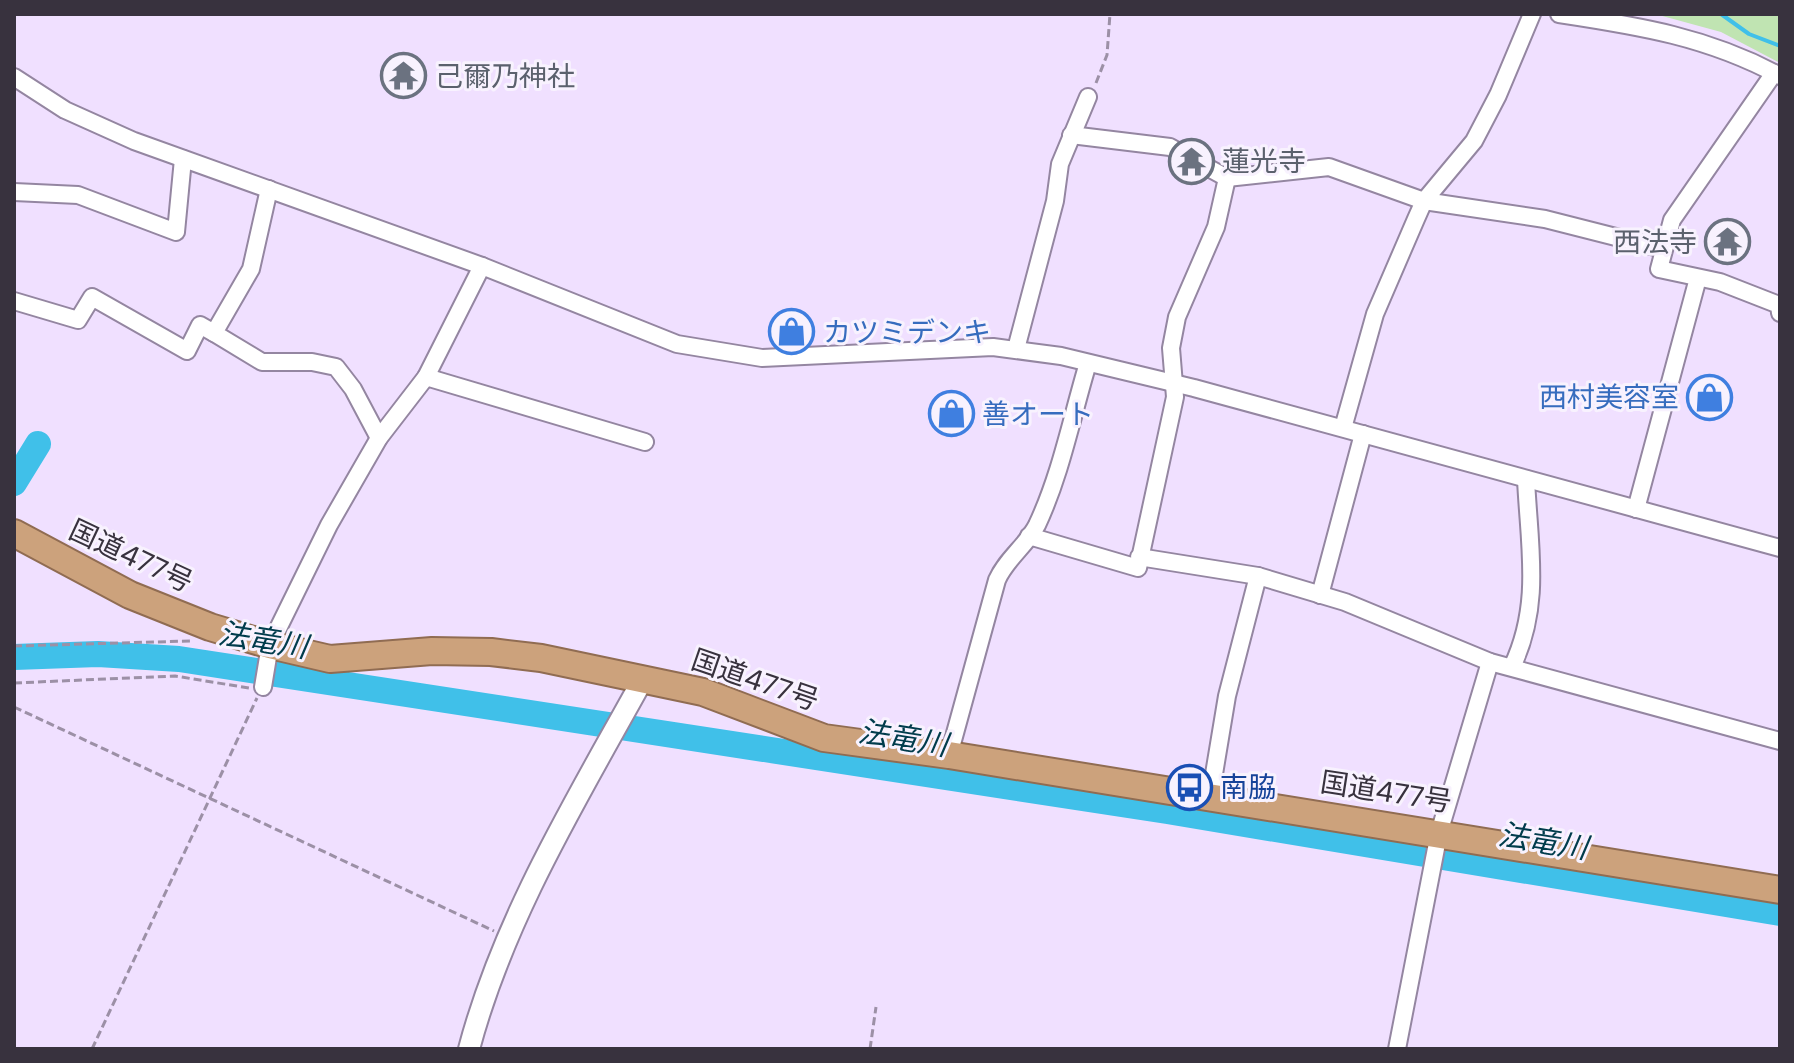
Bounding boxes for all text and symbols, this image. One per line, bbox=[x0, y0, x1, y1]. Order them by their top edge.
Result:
temple icon: 己爾乃神社 bbox=[380, 52, 428, 100]
place label: 己爾乃神社 bbox=[435, 57, 575, 96]
temple icon: 蓮光寺 bbox=[1167, 137, 1215, 185]
place label: 蓮光寺 bbox=[1222, 142, 1306, 181]
temple icon: 西法寺 bbox=[1704, 218, 1752, 266]
place label: 西法寺 bbox=[1613, 223, 1697, 262]
shop icon: カツミデンキ bbox=[768, 308, 816, 356]
place label: カツミデンキ bbox=[823, 313, 991, 352]
shop icon: 西村美容室 bbox=[1686, 373, 1734, 421]
place label: 西村美容室 bbox=[1539, 378, 1679, 417]
shop icon: 善オート bbox=[927, 390, 975, 438]
place label: 善オート bbox=[982, 395, 1094, 434]
street label: 国道477号 bbox=[63, 510, 199, 602]
water label: 法竜川 bbox=[215, 612, 314, 669]
street label: 国道477号 bbox=[686, 640, 824, 720]
water label: 法竜川 bbox=[855, 710, 954, 767]
street label: 国道477号 bbox=[1318, 762, 1454, 822]
bus stop icon: 南脇 bbox=[1165, 763, 1213, 811]
place label: 南脇 bbox=[1220, 768, 1276, 807]
water label: 法竜川 bbox=[1495, 813, 1594, 870]

